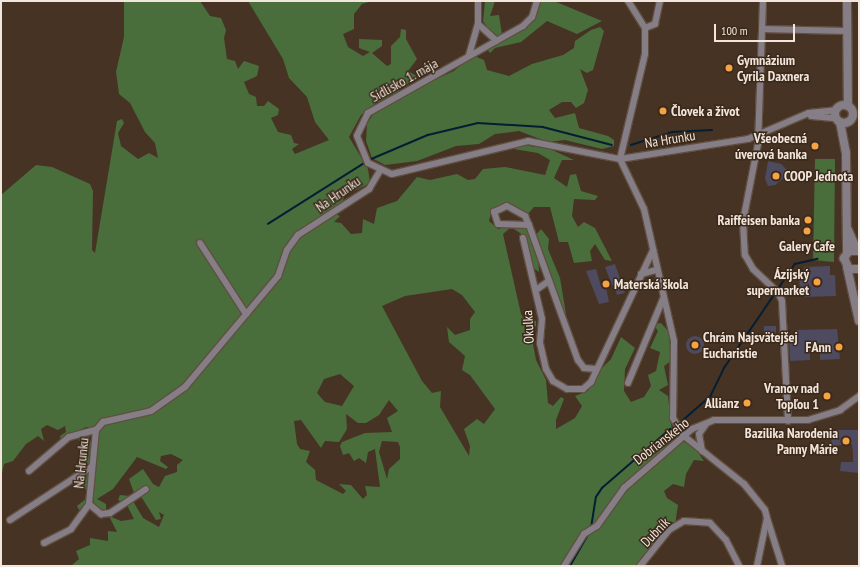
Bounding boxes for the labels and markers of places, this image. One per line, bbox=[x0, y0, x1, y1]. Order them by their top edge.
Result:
place label: Gymnázium Cyrila Daxnera bbox=[737, 52, 809, 84]
marker: Gymnázium Cyrila Daxnera bbox=[724, 63, 734, 73]
place label: Človek a život bbox=[671, 103, 740, 119]
marker: Človek a život bbox=[658, 106, 668, 116]
place label: Všeobecná úverová banka bbox=[735, 130, 807, 162]
marker: Všeobecná úverová banka bbox=[810, 141, 820, 151]
place label: COOP Jednota bbox=[784, 168, 854, 184]
marker: COOP Jednota bbox=[771, 171, 781, 181]
place label: Raiffeisen banka bbox=[718, 212, 800, 228]
marker: Raiffeisen banka bbox=[803, 215, 813, 225]
marker: Galery Cafe bbox=[802, 226, 812, 236]
place label: Galery Cafe bbox=[779, 238, 835, 254]
place label: Ázijský supermarket bbox=[747, 266, 809, 298]
place label: Materská škola bbox=[614, 276, 689, 292]
marker: Ázijský supermarket bbox=[812, 277, 822, 287]
marker: Materská škola bbox=[601, 279, 611, 289]
place label: Chrám Najsvätejšej Eucharistie bbox=[703, 329, 798, 362]
place label: FAnn bbox=[806, 339, 831, 355]
marker: Chrám Najsvätejšej Eucharistie bbox=[690, 340, 700, 350]
marker: FAnn bbox=[834, 342, 844, 352]
place label: Vranov nad Topľou 1 bbox=[764, 380, 819, 412]
marker: Vranov nad Topľou 1 bbox=[822, 391, 832, 401]
place label: Allianz bbox=[705, 395, 739, 411]
marker: Allianz bbox=[742, 398, 752, 408]
place label: Bazilika Narodenia Panny Márie bbox=[745, 425, 838, 458]
marker: Bazilika Narodenia Panny Márie bbox=[841, 436, 851, 446]

